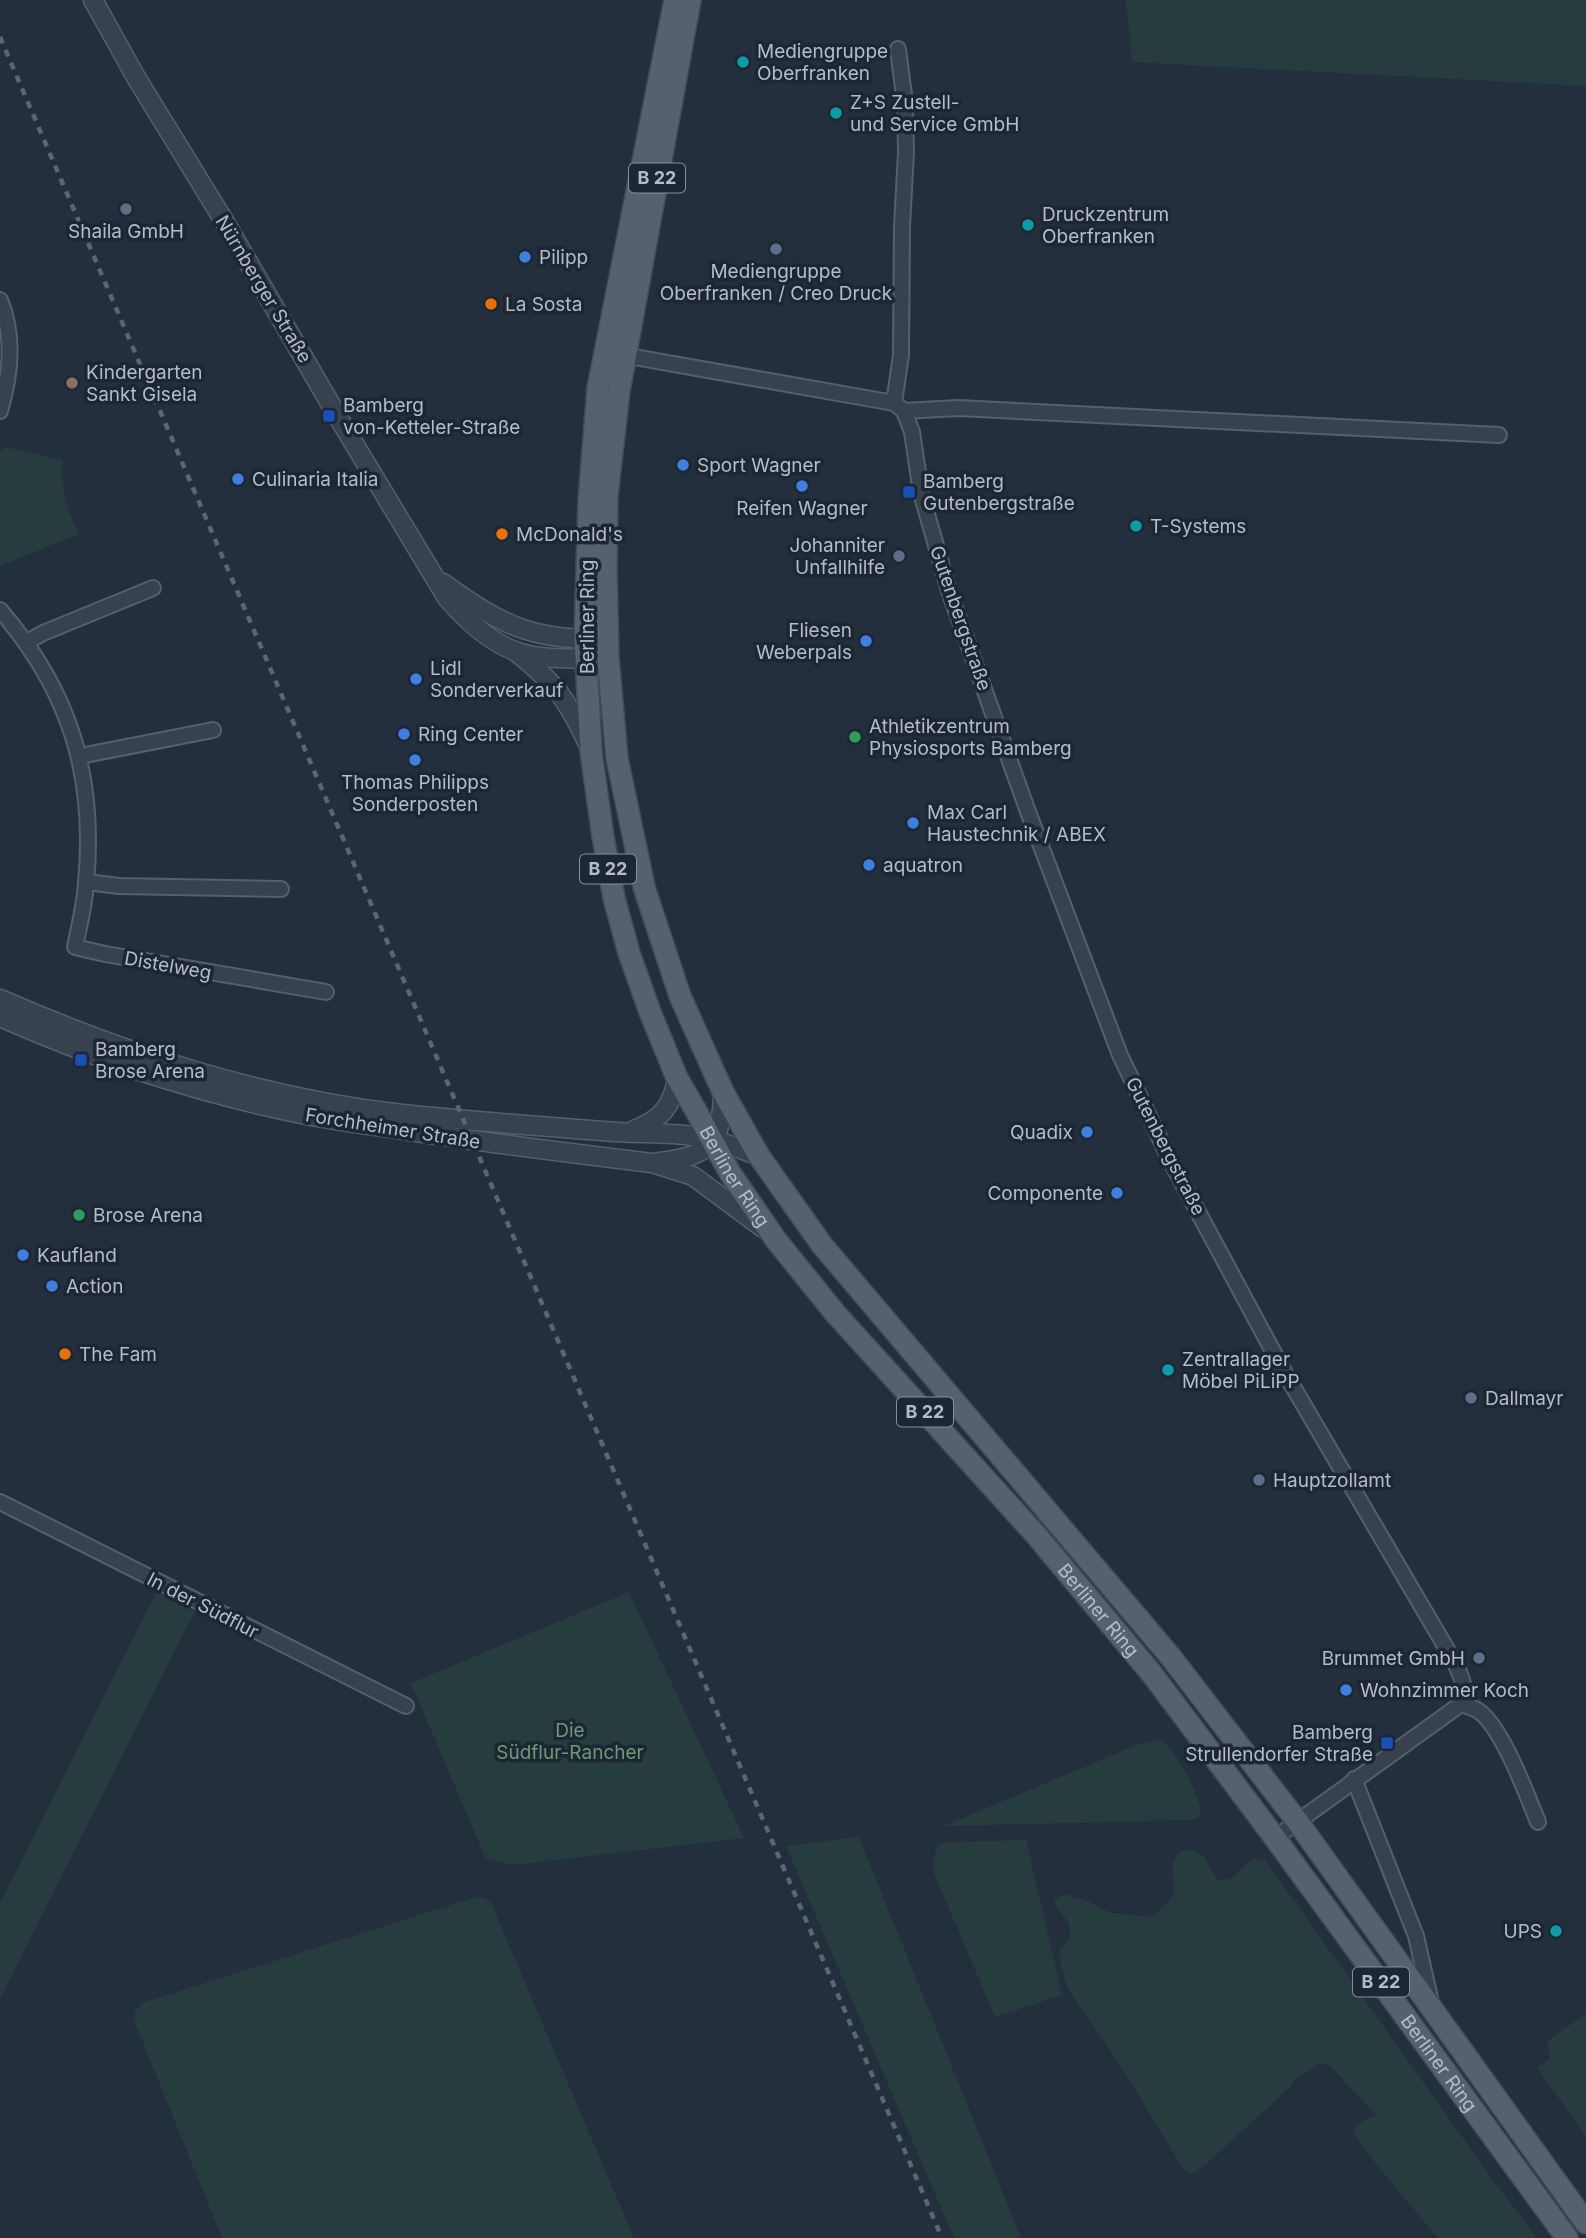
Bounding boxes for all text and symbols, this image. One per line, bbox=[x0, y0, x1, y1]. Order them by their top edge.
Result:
place label: Mediengruppe Oberfranken bbox=[757, 40, 888, 85]
marker: Mediengruppe Oberfranken bbox=[735, 54, 751, 70]
place label: Z+S Zustell- und Service GmbH bbox=[850, 91, 1019, 136]
marker: Z+S Zustell- und Service GmbH bbox=[828, 105, 844, 121]
road number: B 22 bbox=[629, 163, 685, 192]
marker: Shaila GmbH bbox=[118, 201, 134, 217]
place label: Druckzentrum Oberfranken bbox=[1042, 203, 1169, 248]
street label: Nürnberger Straße bbox=[210, 211, 317, 367]
marker: Druckzentrum Oberfranken bbox=[1020, 217, 1036, 233]
place label: Shaila GmbH bbox=[68, 220, 184, 243]
marker: Mediengruppe Oberfranken / Creo Druck bbox=[768, 241, 784, 257]
place label: Pilipp bbox=[539, 246, 588, 269]
marker: Pilipp bbox=[517, 249, 533, 265]
place label: Mediengruppe Oberfranken / Creo Druck bbox=[660, 260, 893, 305]
place label: La Sosta bbox=[505, 293, 582, 316]
marker: La Sosta bbox=[483, 296, 499, 312]
place label: Kindergarten Sankt Gisela bbox=[86, 361, 203, 406]
marker: Kindergarten Sankt Gisela bbox=[64, 375, 80, 391]
place label: Bamberg von-Ketteler-Straße bbox=[343, 394, 520, 439]
marker: Bamberg von-Ketteler-Straße bbox=[321, 408, 337, 424]
place label: Sport Wagner bbox=[697, 454, 821, 477]
marker: Sport Wagner bbox=[675, 457, 691, 473]
place label: Culinaria Italia bbox=[252, 468, 379, 491]
place label: Bamberg Gutenbergstraße bbox=[923, 470, 1075, 515]
marker: Culinaria Italia bbox=[230, 471, 246, 487]
marker: Reifen Wagner bbox=[794, 478, 810, 494]
marker: Bamberg Gutenbergstraße bbox=[901, 484, 917, 500]
place label: Reifen Wagner bbox=[736, 497, 868, 520]
place label: T-Systems bbox=[1150, 515, 1246, 538]
marker: T-Systems bbox=[1128, 518, 1144, 534]
place label: McDonald's bbox=[516, 523, 623, 546]
marker: McDonald's bbox=[494, 526, 510, 542]
place label: Johanniter Unfallhilfe bbox=[790, 534, 885, 579]
street label: Gutenbergstraße bbox=[925, 543, 996, 694]
marker: Johanniter Unfallhilfe bbox=[891, 548, 907, 564]
street label: Berliner Ring bbox=[576, 560, 599, 674]
place label: Fliesen Weberpals bbox=[756, 619, 852, 664]
marker: Fliesen Weberpals bbox=[858, 633, 874, 649]
place label: Lidl Sonderverkauf bbox=[430, 657, 563, 702]
marker: Lidl Sonderverkauf bbox=[408, 671, 424, 687]
place label: Athletikzentrum Physiosports Bamberg bbox=[869, 715, 1072, 760]
place label: Ring Center bbox=[418, 723, 524, 746]
marker: Ring Center bbox=[396, 726, 412, 742]
marker: Athletikzentrum Physiosports Bamberg bbox=[847, 729, 863, 745]
marker: Thomas Philipps Sonderposten bbox=[407, 752, 423, 768]
place label: Thomas Philipps Sonderposten bbox=[341, 771, 489, 816]
place label: Max Carl Haustechnik / ABEX bbox=[927, 801, 1106, 846]
marker: Max Carl Haustechnik / ABEX bbox=[905, 815, 921, 831]
road number: B 22 bbox=[580, 854, 636, 884]
place label: aquatron bbox=[883, 854, 963, 877]
marker: aquatron bbox=[861, 857, 877, 873]
street label: Distelweg bbox=[123, 947, 213, 984]
place label: Bamberg Brose Arena bbox=[95, 1038, 205, 1083]
marker: Bamberg Brose Arena bbox=[73, 1052, 89, 1068]
street label: Gutenbergstraße bbox=[1121, 1073, 1210, 1219]
street label: Forchheimer Straße bbox=[304, 1103, 482, 1154]
place label: Quadix bbox=[1010, 1121, 1073, 1144]
street label: Berliner Ring bbox=[694, 1122, 775, 1231]
marker: Quadix bbox=[1079, 1124, 1095, 1140]
place label: Componente bbox=[987, 1182, 1103, 1205]
marker: Componente bbox=[1109, 1185, 1125, 1201]
place label: Brose Arena bbox=[93, 1204, 203, 1227]
marker: Brose Arena bbox=[71, 1207, 87, 1223]
place label: Kaufland bbox=[37, 1244, 117, 1267]
marker: Kaufland bbox=[15, 1247, 31, 1263]
place label: Action bbox=[66, 1275, 123, 1298]
marker: Action bbox=[44, 1278, 60, 1294]
place label: The Fam bbox=[79, 1343, 157, 1366]
marker: The Fam bbox=[57, 1346, 73, 1362]
place label: Zentrallager Möbel PiLiPP bbox=[1182, 1348, 1300, 1393]
marker: Zentrallager Möbel PiLiPP bbox=[1160, 1362, 1176, 1378]
place label: Dallmayr bbox=[1485, 1387, 1563, 1410]
marker: Dallmayr bbox=[1463, 1390, 1479, 1406]
road number: B 22 bbox=[897, 1398, 953, 1427]
place label: Hauptzollamt bbox=[1273, 1469, 1391, 1492]
marker: Hauptzollamt bbox=[1251, 1472, 1267, 1488]
street label: Berliner Ring bbox=[1053, 1559, 1144, 1662]
street label: In der Südflur bbox=[143, 1568, 262, 1643]
place label: Brummet GmbH bbox=[1322, 1647, 1465, 1670]
marker: Brummet GmbH bbox=[1471, 1650, 1487, 1666]
place label: Wohnzimmer Koch bbox=[1360, 1679, 1529, 1702]
marker: Wohnzimmer Koch bbox=[1338, 1682, 1354, 1698]
park label: Die Südflur-Rancher bbox=[496, 1719, 644, 1764]
place label: Bamberg Strullendorfer Straße bbox=[1185, 1721, 1373, 1766]
marker: Bamberg Strullendorfer Straße bbox=[1379, 1735, 1395, 1751]
place label: UPS bbox=[1504, 1920, 1542, 1943]
marker: UPS bbox=[1548, 1923, 1564, 1939]
road number: B 22 bbox=[1353, 1968, 1409, 1996]
street label: Berliner Ring bbox=[1396, 2010, 1482, 2116]

